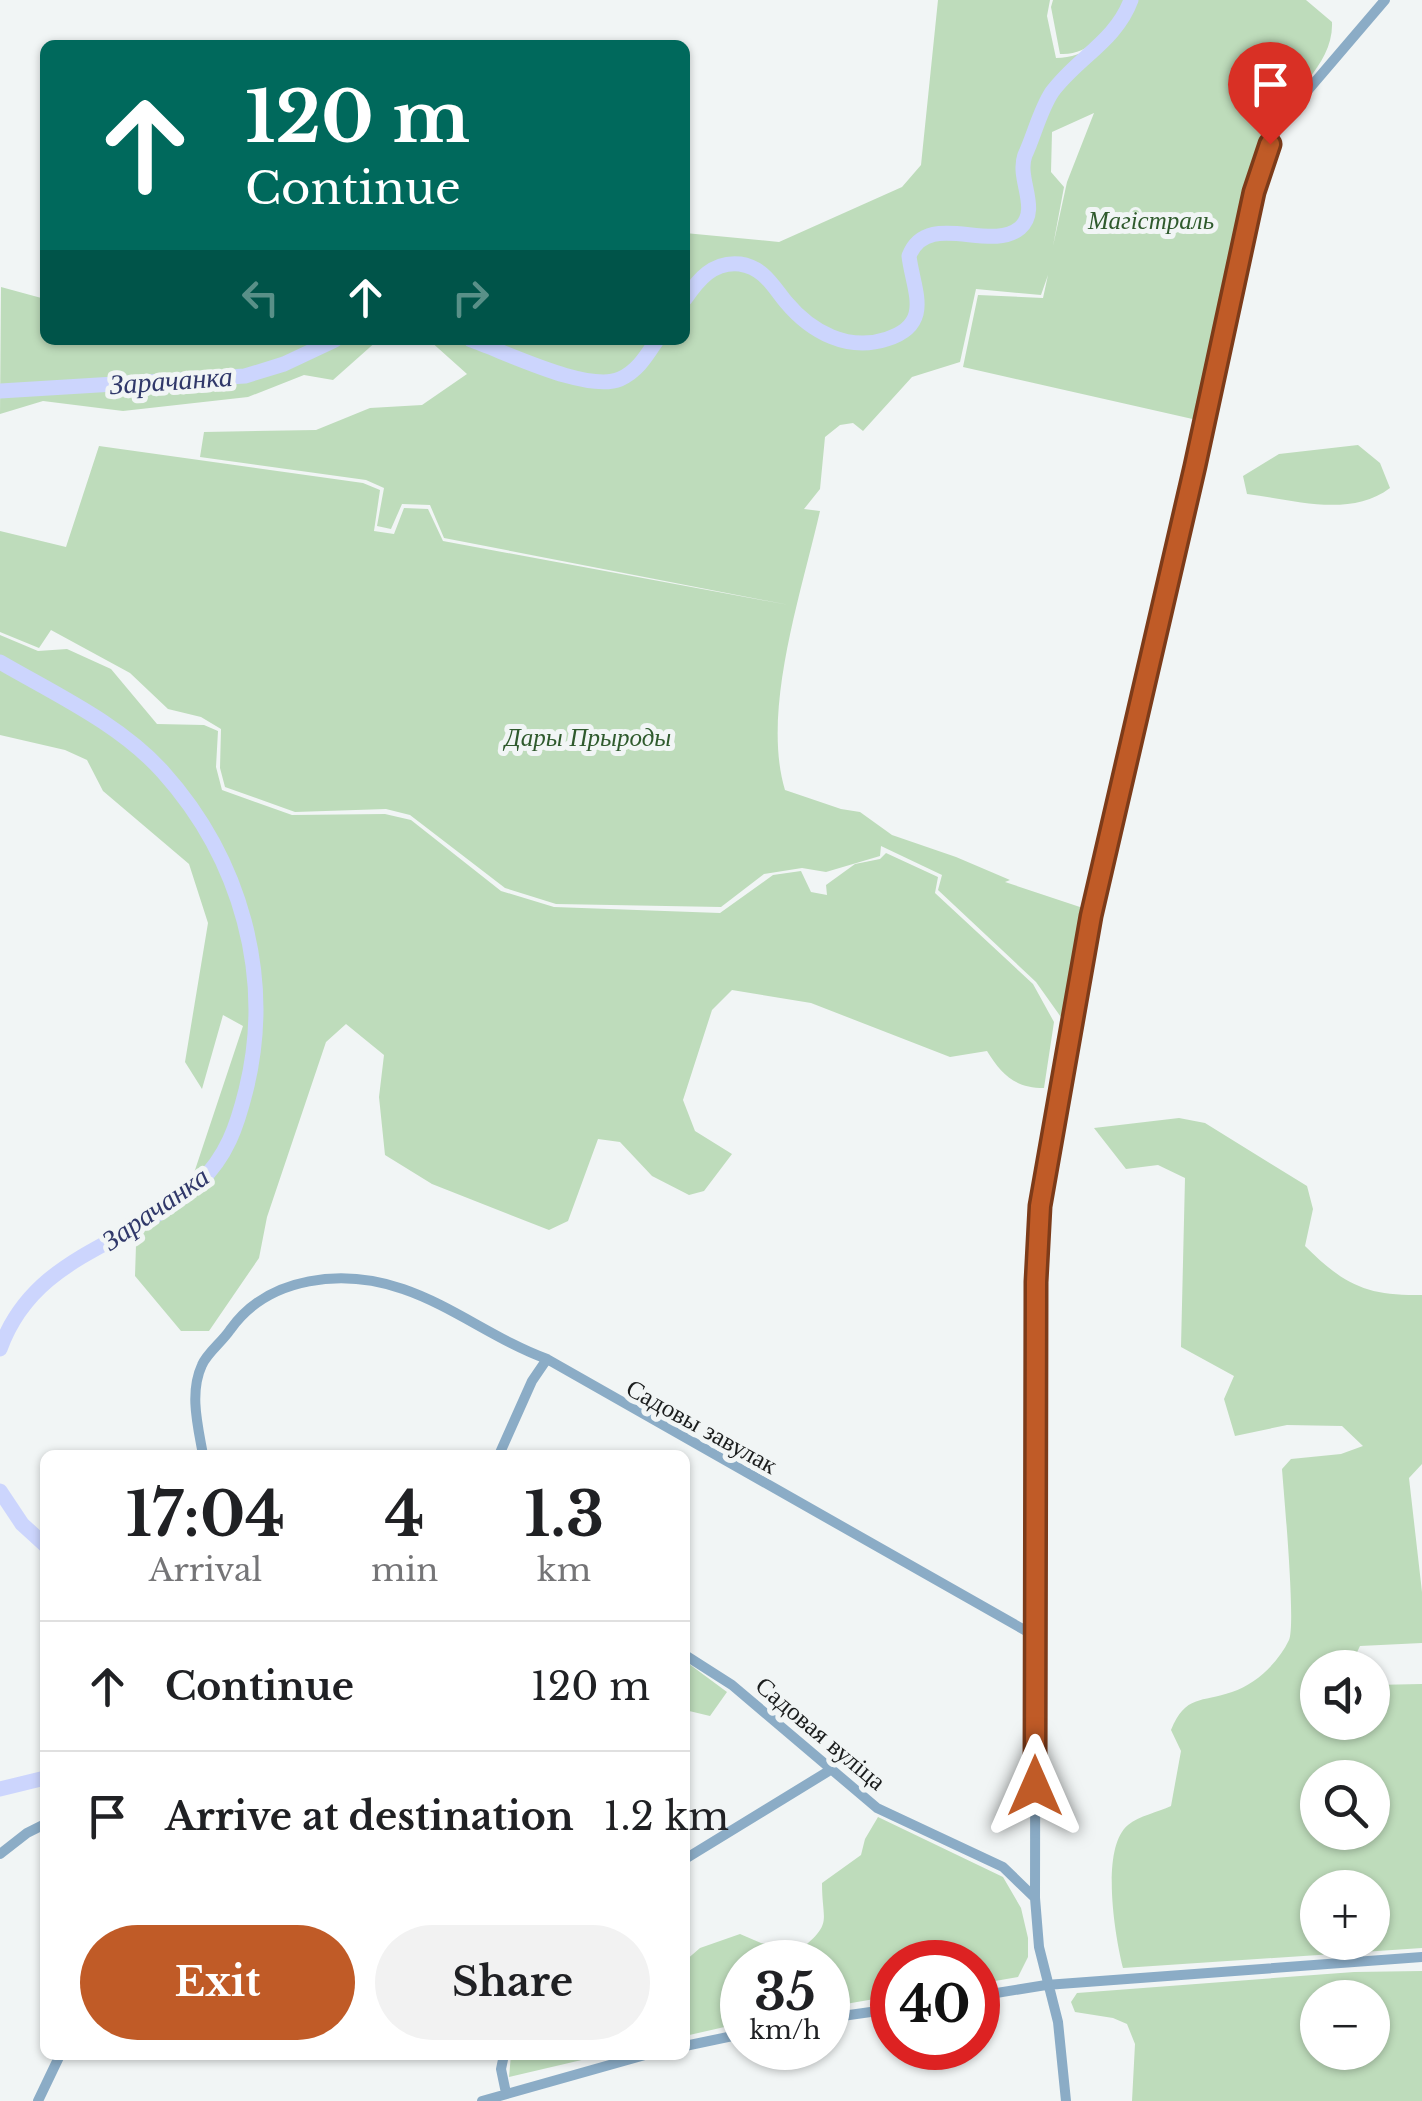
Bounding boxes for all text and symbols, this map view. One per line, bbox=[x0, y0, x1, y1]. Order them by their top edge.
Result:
pin bbox=[1228, 42, 1313, 145]
icon: arrive bbox=[1243, 57, 1298, 112]
text: 120 m bbox=[245, 74, 470, 161]
icon: ahead bbox=[80, 80, 210, 210]
text: Continue bbox=[245, 160, 461, 216]
park label: Магістраль bbox=[1087, 205, 1214, 236]
icon: left bbox=[233, 270, 288, 325]
icon: ahead bbox=[338, 270, 393, 325]
icon: right bbox=[443, 270, 498, 325]
water label: Зарачанка bbox=[108, 359, 234, 402]
park label: Дары Прыроды bbox=[503, 722, 671, 753]
water label: Зарачанка bbox=[95, 1159, 216, 1258]
street label: Садовы завулак bbox=[621, 1372, 783, 1481]
text: 17:04 bbox=[126, 1478, 285, 1552]
text: 4 bbox=[385, 1478, 425, 1552]
text: 1.3 bbox=[524, 1478, 604, 1552]
text: Arrival bbox=[149, 1550, 262, 1590]
text: min bbox=[371, 1550, 438, 1590]
text: km bbox=[537, 1550, 591, 1590]
map controls bbox=[1300, 1650, 1390, 2070]
button: sound bbox=[1300, 1650, 1390, 1740]
icon: ahead bbox=[80, 1659, 135, 1714]
text: Continue bbox=[165, 1663, 354, 1710]
text: 120 m bbox=[531, 1663, 650, 1710]
street label: Садовая вуліца bbox=[749, 1670, 892, 1797]
position arrow bbox=[983, 1734, 1087, 1838]
button: search bbox=[1300, 1760, 1390, 1850]
icon: arrive bbox=[80, 1789, 135, 1844]
text: Arrive at destination bbox=[165, 1793, 574, 1840]
text: 1.2 km bbox=[604, 1793, 729, 1840]
button: + bbox=[1300, 1870, 1390, 1960]
button: Exit bbox=[80, 1925, 355, 2040]
button: Share bbox=[375, 1925, 650, 2040]
speed limit sign: 40 bbox=[870, 1940, 1000, 2070]
text: 35 bbox=[754, 1961, 816, 2024]
button: − bbox=[1300, 1980, 1390, 2070]
text: km/h bbox=[750, 2015, 820, 2046]

